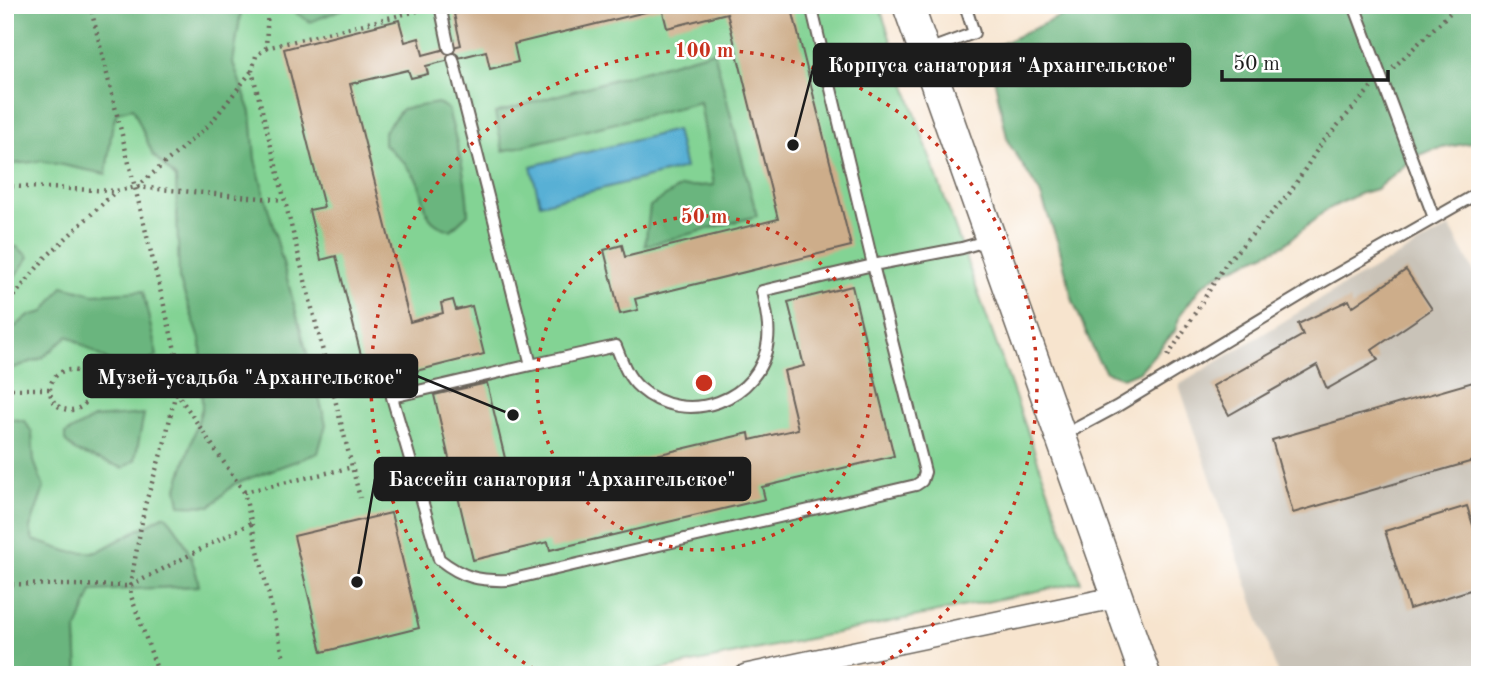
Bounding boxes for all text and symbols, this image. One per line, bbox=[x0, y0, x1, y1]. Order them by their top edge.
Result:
scale bar bbox=[1222, 38, 1389, 82]
text: 100 m bbox=[674, 41, 734, 62]
callout: Корпуса санатория "Архангельское" bbox=[814, 44, 1190, 86]
text: 50 m bbox=[1233, 54, 1280, 75]
text: Корпуса санатория "Архангельское" bbox=[828, 56, 1176, 77]
text: 50 m bbox=[680, 207, 728, 228]
callout: Музей-усадьба "Архангельское" bbox=[84, 355, 417, 397]
text: Музей-усадьба "Архангельское" bbox=[97, 368, 403, 389]
centre of rings bbox=[692, 371, 716, 395]
callout: Бассейн санатория "Архангельское" bbox=[375, 458, 750, 500]
text: Бассейн санатория "Архангельское" bbox=[388, 470, 736, 491]

